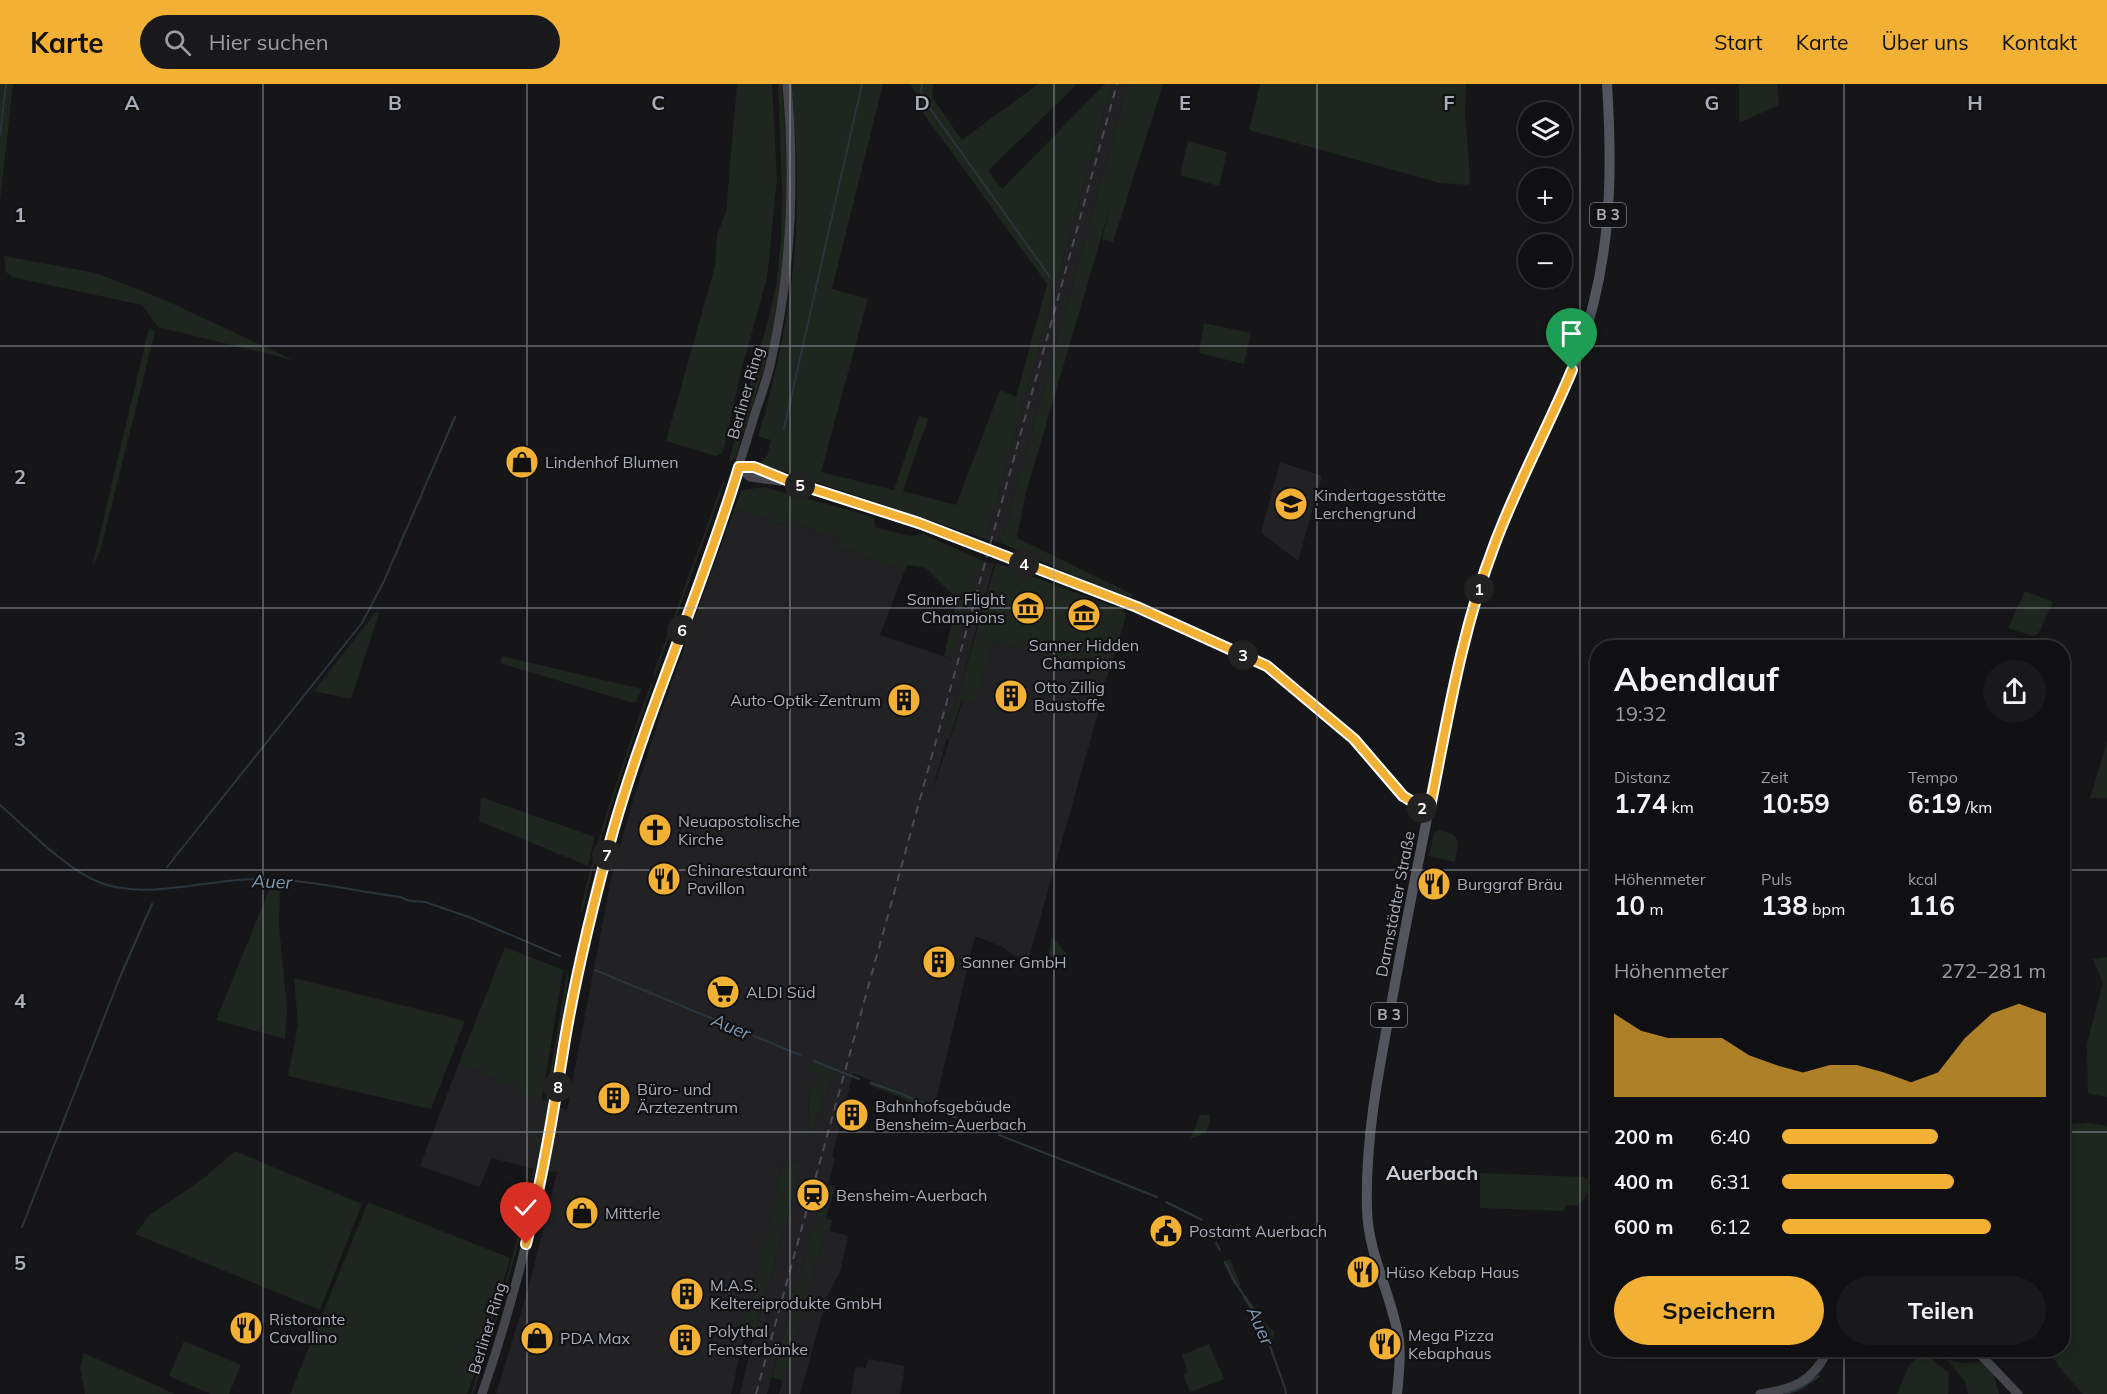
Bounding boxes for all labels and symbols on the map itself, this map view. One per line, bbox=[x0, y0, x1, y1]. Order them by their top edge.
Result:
text: A bbox=[125, 90, 140, 115]
text: B bbox=[388, 90, 402, 115]
text: C bbox=[651, 90, 665, 115]
text: D bbox=[914, 90, 930, 115]
text: E bbox=[1179, 90, 1191, 115]
text: F bbox=[1443, 90, 1455, 115]
text: G bbox=[1705, 90, 1719, 115]
text: H bbox=[1967, 90, 1983, 115]
text: 1 bbox=[14, 202, 26, 227]
road number: B 3 bbox=[1590, 203, 1626, 227]
pin bbox=[1546, 308, 1597, 370]
street label: Berliner Ring bbox=[722, 345, 768, 441]
shop icon: Lindenhof Blumen bbox=[504, 444, 540, 480]
place label: Lindenhof Blumen bbox=[545, 452, 679, 472]
text: 2 bbox=[14, 464, 26, 489]
pin: 5 bbox=[785, 470, 815, 500]
place label: Kindertagesstätte Lerchengrund bbox=[1314, 485, 1446, 523]
school or university icon: Kindertagesstätte Lerchengrund bbox=[1273, 486, 1309, 522]
pin: 4 bbox=[1009, 549, 1039, 579]
pin: 1 bbox=[1464, 574, 1494, 604]
place label: Sanner Flight Champions bbox=[907, 589, 1005, 627]
museum icon: Sanner Flight Champions bbox=[1010, 590, 1046, 626]
museum icon: Sanner Hidden Champions bbox=[1066, 597, 1102, 633]
pin: 6 bbox=[667, 615, 697, 645]
place label: Sanner Hidden Champions bbox=[1029, 635, 1139, 673]
pin: 3 bbox=[1228, 640, 1258, 670]
place label: Otto Zillig Baustoffe bbox=[1034, 677, 1105, 715]
building icon: Otto Zillig Baustoffe bbox=[993, 678, 1029, 714]
building icon: Auto-Optik-Zentrum bbox=[886, 682, 922, 718]
place label: Auto-Optik-Zentrum bbox=[730, 690, 881, 710]
text: 3 bbox=[14, 726, 26, 751]
pin: 2 bbox=[1407, 793, 1437, 823]
place label: Neuapostolische Kirche bbox=[678, 811, 800, 849]
church icon: Neuapostolische Kirche bbox=[637, 812, 673, 848]
street label: Darmstädter Straße bbox=[1371, 829, 1419, 979]
pin: 7 bbox=[592, 840, 622, 870]
place label: Chinarestaurant Pavillon bbox=[687, 860, 808, 898]
restaurant icon: Chinarestaurant Pavillon bbox=[646, 861, 682, 897]
restaurant icon: Burggraf Bräu bbox=[1416, 866, 1452, 902]
water label: Auer bbox=[251, 869, 294, 894]
place label: Burggraf Bräu bbox=[1457, 874, 1563, 894]
building icon: Sanner GmbH bbox=[921, 944, 957, 980]
place label: Sanner GmbH bbox=[962, 952, 1067, 972]
supermarket icon: ALDI Süd bbox=[705, 974, 741, 1010]
place label: ALDI Süd bbox=[746, 982, 816, 1002]
text: 4 bbox=[14, 988, 26, 1013]
road number: B 3 bbox=[1371, 1003, 1407, 1027]
water label: Auer bbox=[707, 1008, 755, 1045]
pin: 8 bbox=[543, 1072, 573, 1102]
place label: Büro- und Ärztezentrum bbox=[637, 1079, 738, 1117]
building icon: Büro- und Ärztezentrum bbox=[596, 1080, 632, 1116]
place label: Bahnhofsgebäude Bensheim-Auerbach bbox=[875, 1096, 1026, 1134]
building icon: Bahnhofsgebäude Bensheim-Auerbach bbox=[834, 1097, 870, 1133]
district label: Auerbach bbox=[1386, 1160, 1478, 1185]
station icon: Bensheim-Auerbach bbox=[795, 1177, 831, 1213]
pin bbox=[500, 1182, 551, 1244]
place label: Bensheim-Auerbach bbox=[836, 1185, 987, 1205]
shop icon: Mitterle bbox=[564, 1195, 600, 1231]
place label: Mitterle bbox=[605, 1203, 660, 1223]
public building icon: Postamt Auerbach bbox=[1148, 1213, 1184, 1249]
place label: Postamt Auerbach bbox=[1189, 1221, 1327, 1241]
text: 5 bbox=[14, 1250, 26, 1275]
restaurant icon: Hüso Kebap Haus bbox=[1345, 1254, 1381, 1290]
place label: Hüso Kebap Haus bbox=[1386, 1262, 1519, 1282]
place label: M.A.S. Keltereiprodukte GmbH bbox=[710, 1275, 882, 1313]
building icon: M.A.S. Keltereiprodukte GmbH bbox=[669, 1276, 705, 1312]
street label: Berliner Ring bbox=[464, 1280, 510, 1376]
water label: Auer bbox=[1241, 1302, 1280, 1350]
place label: Ristorante Cavallino bbox=[269, 1309, 345, 1347]
restaurant icon: Ristorante Cavallino bbox=[228, 1310, 264, 1346]
shop icon: PDA Max bbox=[519, 1320, 555, 1356]
place label: Polythal Fensterbänke bbox=[708, 1321, 808, 1359]
building icon: Polythal Fensterbänke bbox=[667, 1322, 703, 1358]
place label: Mega Pizza Kebaphaus bbox=[1408, 1325, 1494, 1363]
restaurant icon: Mega Pizza Kebaphaus bbox=[1367, 1326, 1403, 1362]
place label: PDA Max bbox=[560, 1328, 630, 1348]

